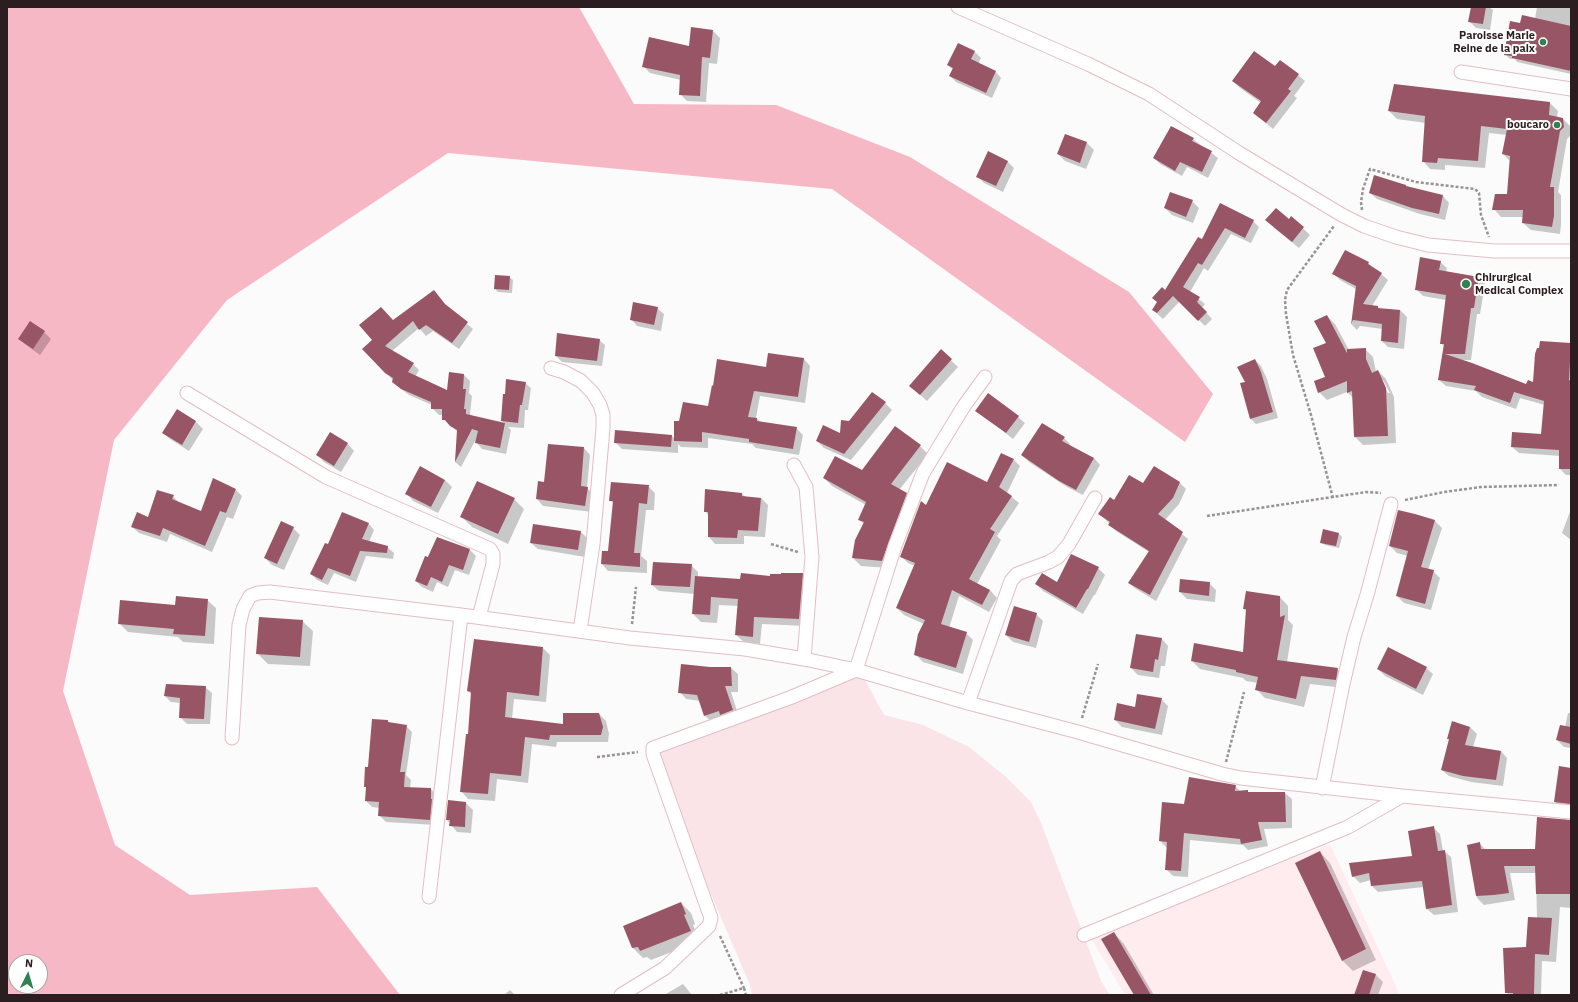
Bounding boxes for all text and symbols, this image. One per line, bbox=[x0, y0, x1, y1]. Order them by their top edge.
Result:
place label: Paroisse Marie Reine de la paix bbox=[1453, 29, 1535, 55]
marker: Paroisse Marie Reine de la paix bbox=[1538, 37, 1548, 47]
place label: boucaro bbox=[1507, 118, 1549, 132]
marker: boucaro bbox=[1552, 120, 1562, 130]
place label: Chirurgical Medical Complex bbox=[1475, 271, 1563, 297]
marker: Chirurgical Medical Complex bbox=[1460, 278, 1472, 290]
north arrow bbox=[8, 954, 48, 994]
text: N bbox=[24, 956, 34, 970]

